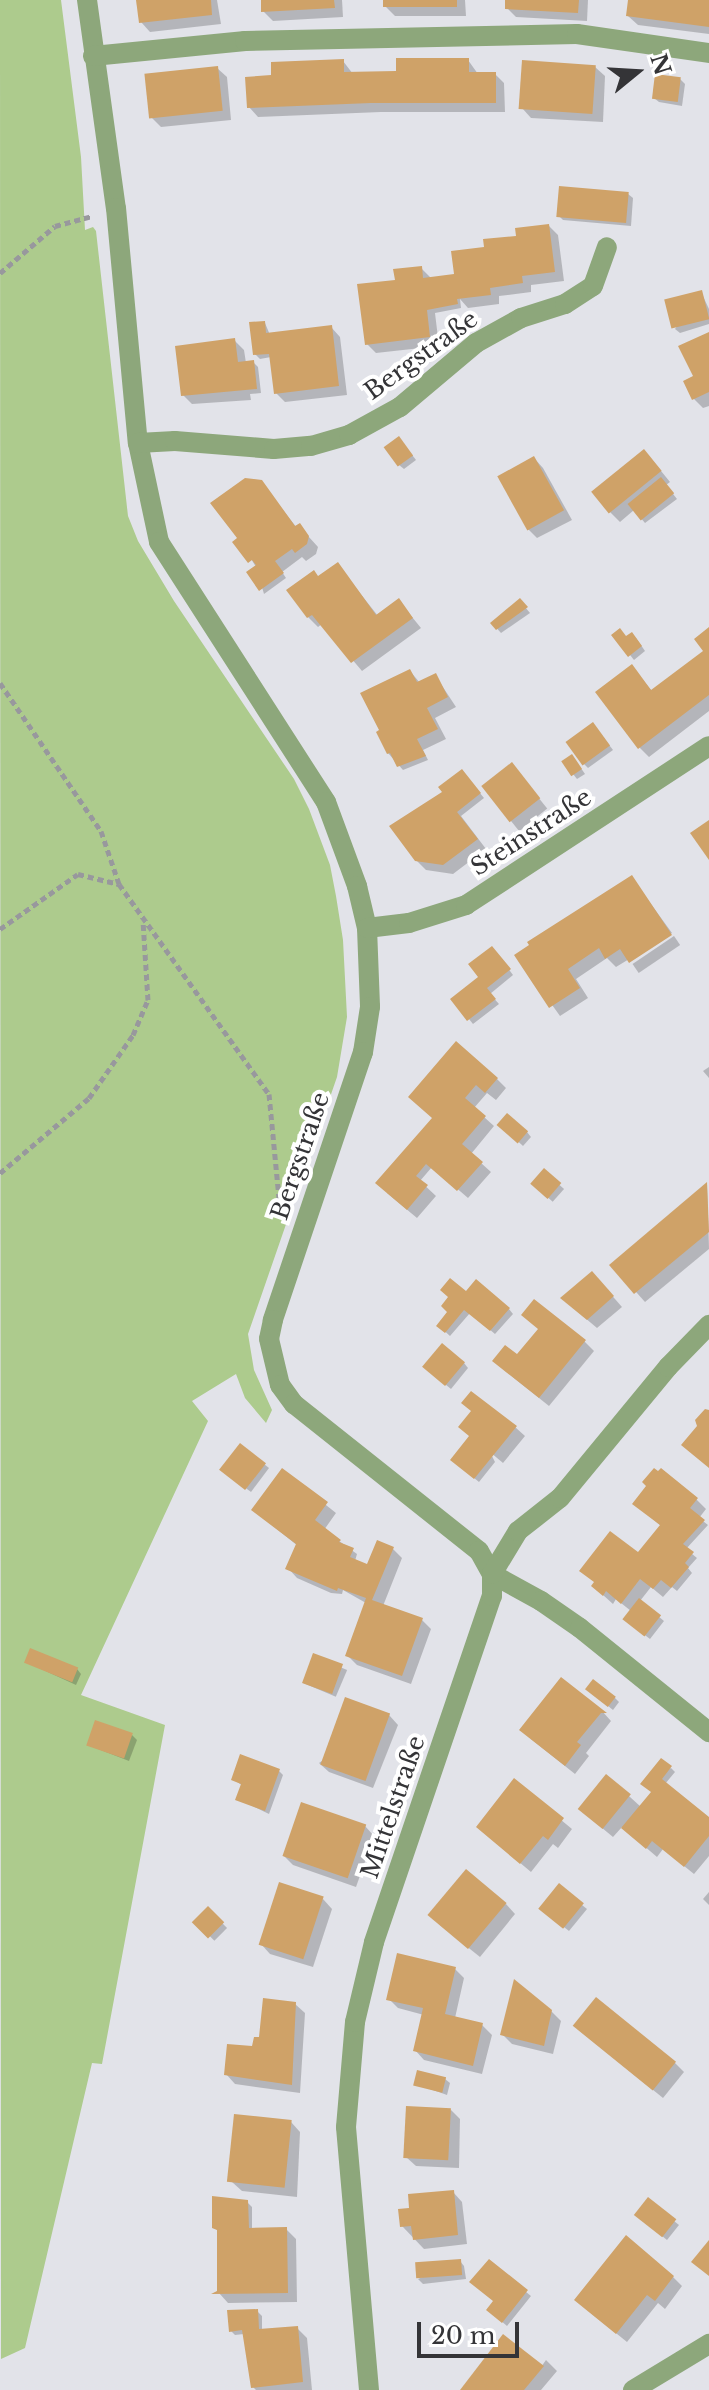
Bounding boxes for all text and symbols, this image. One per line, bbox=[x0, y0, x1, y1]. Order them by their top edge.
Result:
north arrow bbox=[597, 32, 677, 112]
text: N bbox=[644, 50, 676, 78]
street label: Bergstraße bbox=[359, 304, 483, 406]
street label: Steinstraße bbox=[465, 782, 597, 882]
street label: Bergstraße bbox=[265, 1089, 335, 1223]
street label: Mittelstraße bbox=[355, 1732, 431, 1882]
scale bar bbox=[421, 2306, 523, 2356]
text: 20 m bbox=[431, 2321, 496, 2350]

